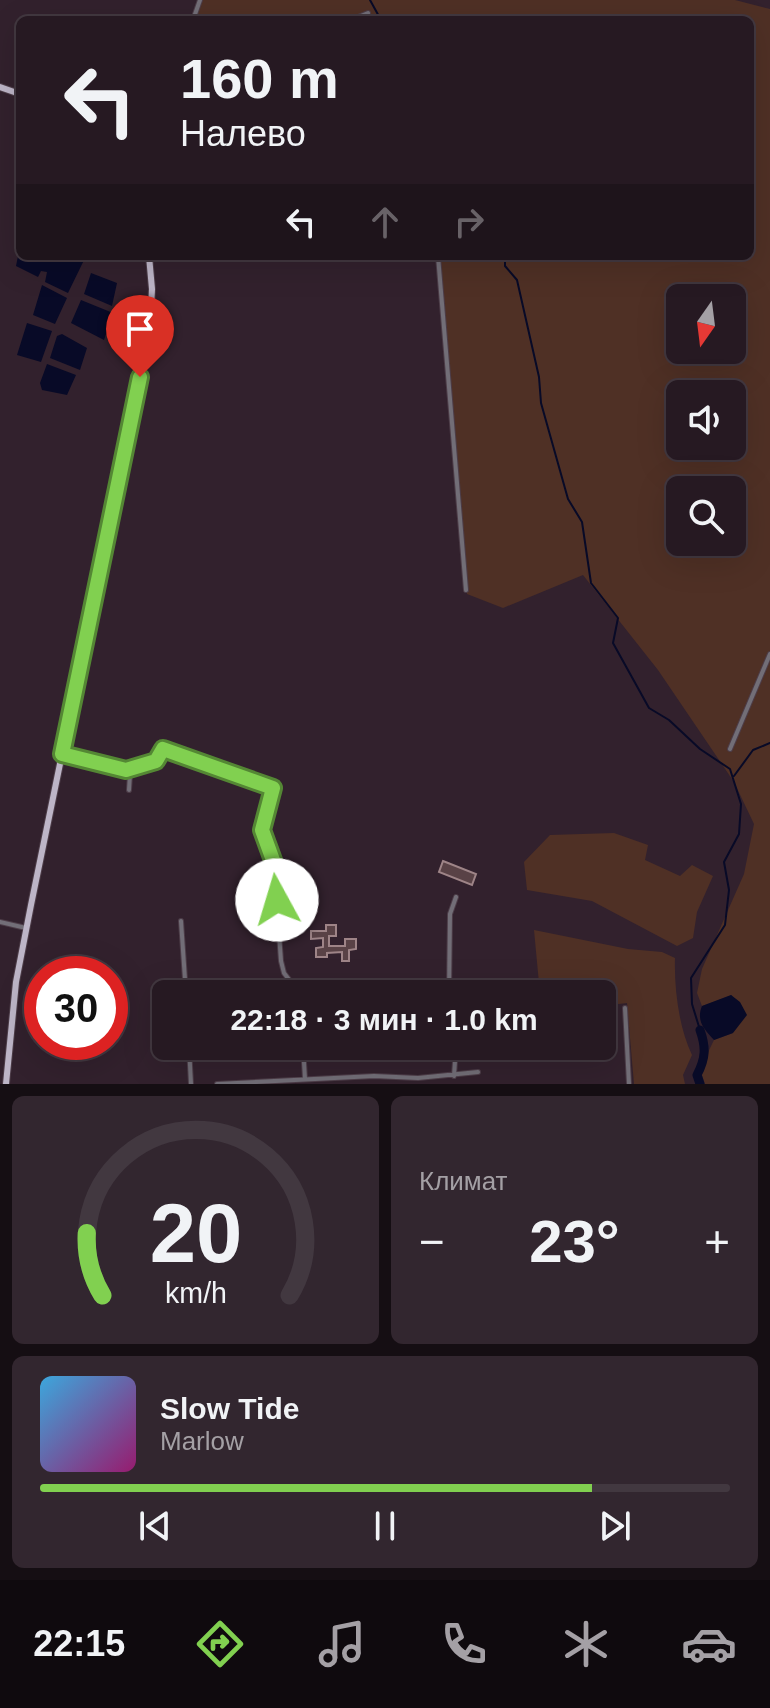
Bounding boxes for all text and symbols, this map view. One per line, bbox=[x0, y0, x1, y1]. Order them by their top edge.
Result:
text: 160 m bbox=[180, 47, 339, 110]
icon: left bbox=[48, 48, 152, 152]
text: Налево bbox=[180, 113, 306, 154]
icon: left bbox=[279, 200, 323, 244]
icon: ahead bbox=[363, 200, 407, 244]
icon: right bbox=[447, 200, 491, 244]
north arrow bbox=[666, 284, 746, 364]
map controls bbox=[666, 284, 746, 556]
pin bbox=[106, 295, 174, 377]
icon: arrive bbox=[118, 307, 162, 351]
button: sound bbox=[666, 380, 746, 460]
button: search bbox=[666, 476, 746, 556]
position arrow bbox=[235, 858, 319, 942]
speed limit sign: 30 bbox=[24, 956, 128, 1060]
text: 22:18 · 3 мин · 1.0 km bbox=[230, 1003, 538, 1036]
text: Климат bbox=[419, 1166, 508, 1196]
text: 20 bbox=[149, 1187, 242, 1280]
text: 23° bbox=[529, 1208, 620, 1275]
text: − bbox=[419, 1217, 445, 1266]
text: + bbox=[704, 1217, 730, 1266]
text: km/h bbox=[165, 1277, 226, 1309]
text: Slow Tide bbox=[160, 1392, 299, 1425]
text: Marlow bbox=[160, 1426, 244, 1456]
icon: previous bbox=[133, 1504, 177, 1548]
icon: pause bbox=[363, 1504, 407, 1548]
icon: next bbox=[593, 1504, 637, 1548]
icon: directions bbox=[192, 1616, 248, 1672]
icon: music bbox=[314, 1616, 370, 1672]
icon: phone bbox=[436, 1616, 492, 1672]
icon: climate bbox=[558, 1616, 614, 1672]
icon: car bbox=[681, 1616, 737, 1672]
text: 22:15 bbox=[33, 1623, 125, 1664]

